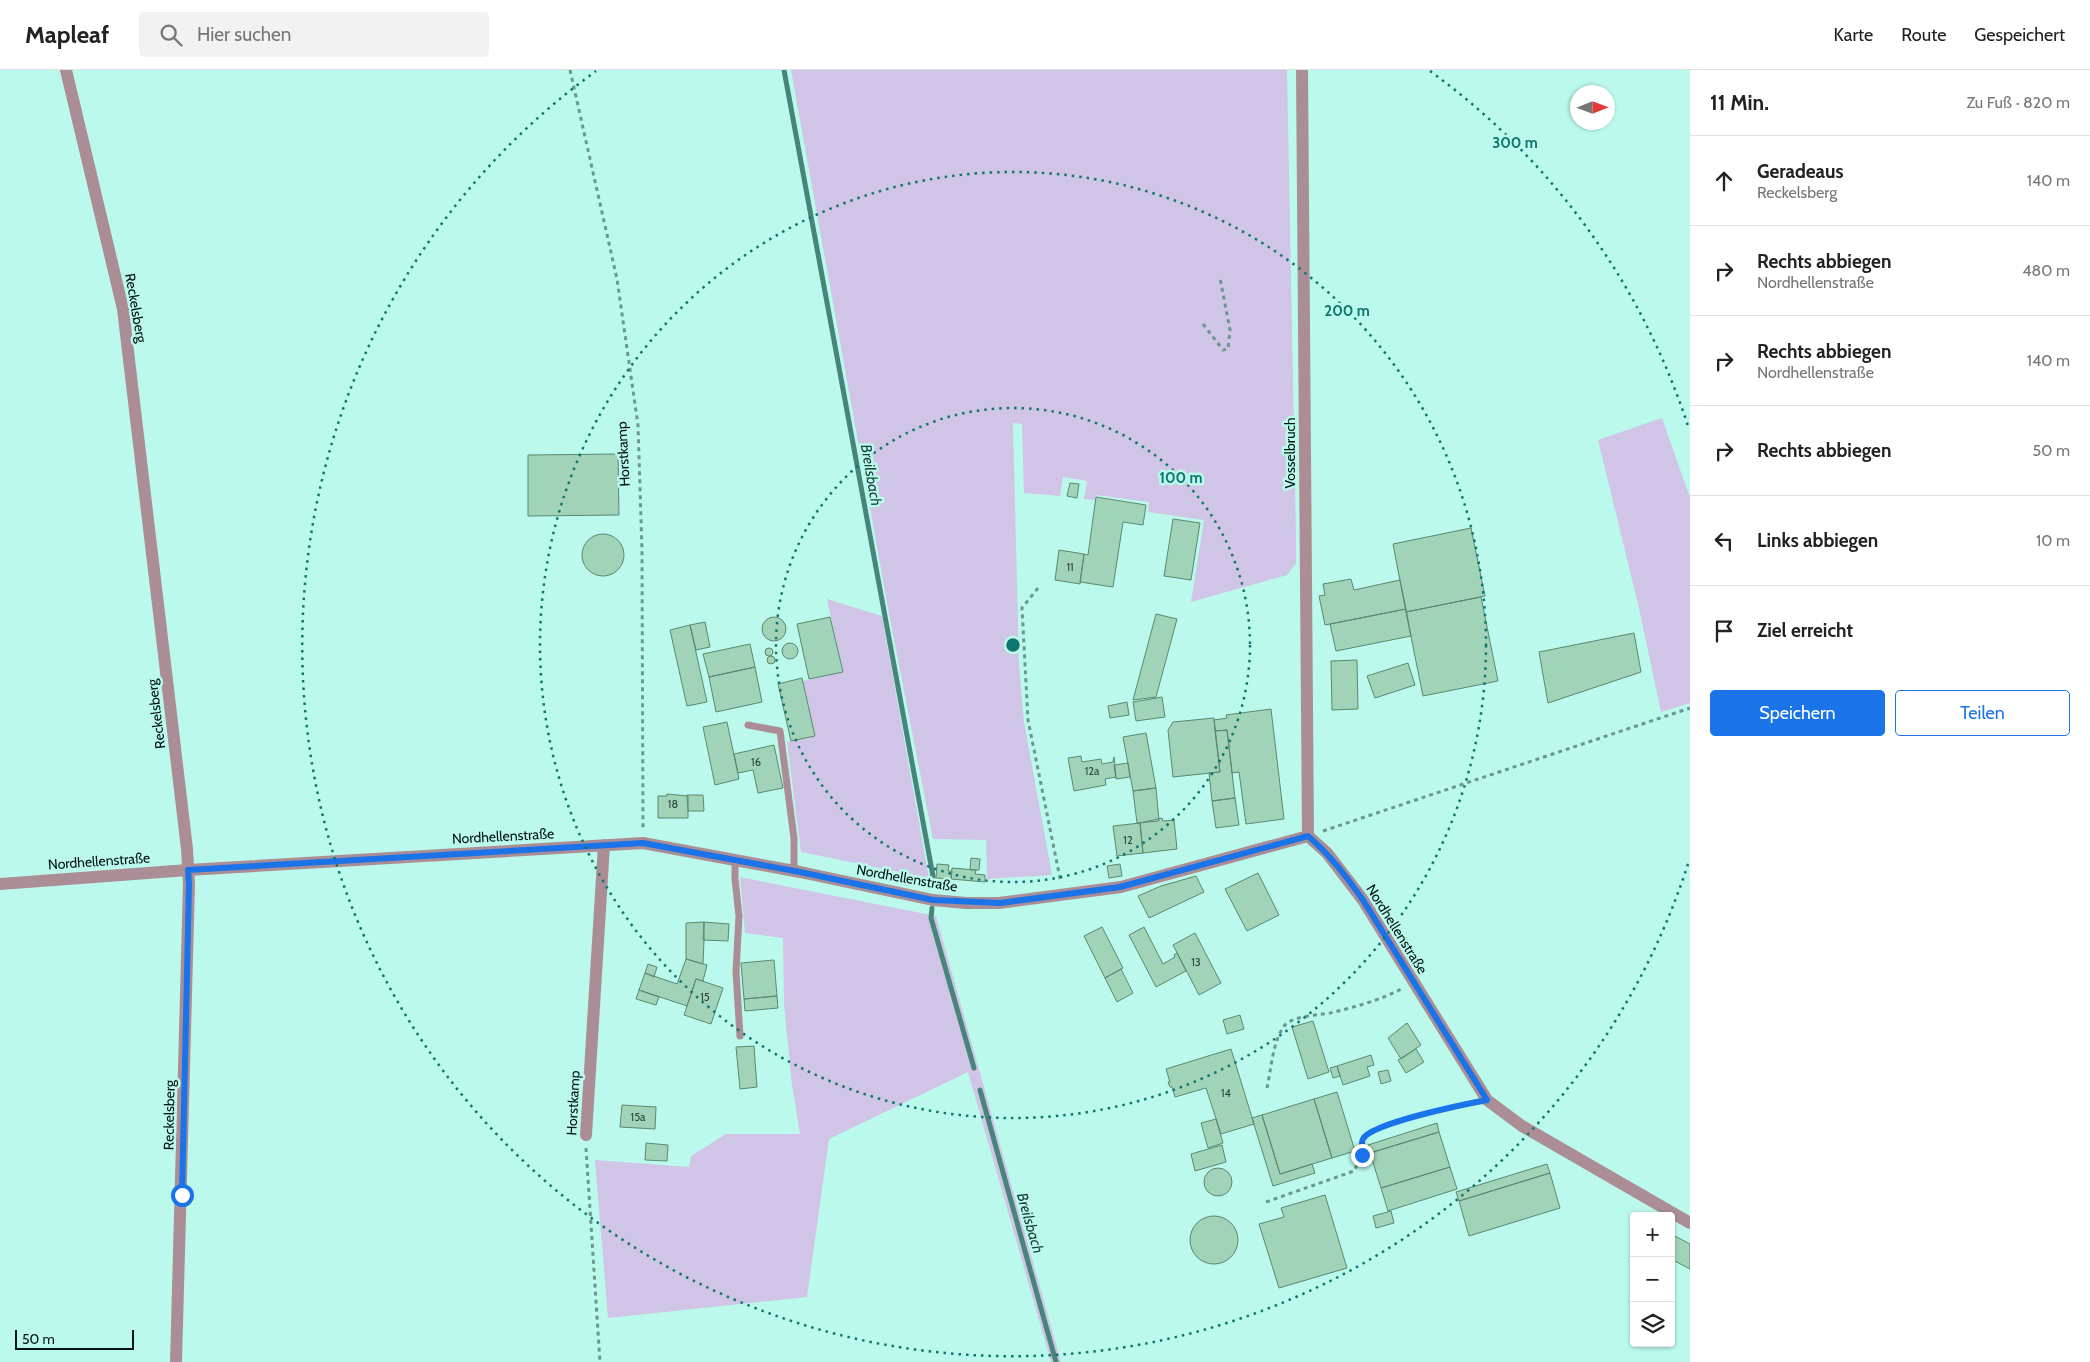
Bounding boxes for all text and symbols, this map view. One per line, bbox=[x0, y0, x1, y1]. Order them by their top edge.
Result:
search box bbox=[139, 12, 489, 57]
text: Mapleaf bbox=[25, 20, 109, 49]
icon: search bbox=[157, 21, 185, 49]
text: Hier suchen bbox=[197, 23, 291, 46]
text: Karte bbox=[1834, 24, 1873, 46]
text: Route bbox=[1901, 24, 1946, 46]
text: Gespeichert bbox=[1974, 24, 2065, 46]
north arrow bbox=[1570, 85, 1615, 130]
text: 11 Min. bbox=[1710, 90, 1769, 115]
text: Zu Fuß · 820 m bbox=[1966, 93, 2070, 112]
text: 300 m bbox=[1492, 134, 1538, 152]
text: Geradeaus bbox=[1757, 160, 1843, 183]
icon: ahead bbox=[1710, 167, 1738, 195]
text: 140 m bbox=[2027, 171, 2070, 190]
text: Reckelsberg bbox=[1757, 183, 1837, 202]
text: Rechts abbiegen bbox=[1757, 250, 1891, 273]
icon: right bbox=[1710, 257, 1738, 285]
text: 480 m bbox=[2022, 261, 2070, 280]
street label: Reckelsberg bbox=[121, 272, 151, 345]
text: Nordhellenstraße bbox=[1757, 273, 1874, 292]
text: 200 m bbox=[1324, 302, 1370, 320]
text: Rechts abbiegen bbox=[1757, 340, 1891, 363]
icon: right bbox=[1710, 347, 1738, 375]
text: 140 m bbox=[2027, 351, 2070, 370]
text: Nordhellenstraße bbox=[1757, 363, 1874, 382]
street label: Vosselbruch bbox=[1281, 418, 1299, 488]
street label: Horstkamp bbox=[612, 421, 634, 487]
icon: right bbox=[1710, 437, 1738, 465]
text: Rechts abbiegen bbox=[1757, 439, 1891, 462]
text: 50 m bbox=[2033, 441, 2070, 460]
water label: Breilsbach bbox=[857, 443, 885, 507]
text: 100 m bbox=[1159, 469, 1203, 487]
icon: left bbox=[1710, 527, 1738, 555]
text: Links abbiegen bbox=[1757, 529, 1878, 552]
text: 10 m bbox=[2036, 531, 2070, 550]
house number: 11 bbox=[1066, 560, 1074, 574]
icon: arrive bbox=[1710, 617, 1738, 645]
text: Ziel erreicht bbox=[1757, 619, 1853, 642]
centre of rings bbox=[1004, 636, 1022, 654]
street label: Reckelsberg bbox=[143, 677, 169, 750]
button: Speichern bbox=[1710, 690, 1885, 736]
button: Teilen bbox=[1895, 690, 2070, 736]
house number: 16 bbox=[751, 755, 761, 769]
house number: 12a bbox=[1085, 764, 1100, 778]
house number: 18 bbox=[668, 797, 678, 811]
street label: Nordhellenstraße bbox=[451, 824, 555, 848]
house number: 12 bbox=[1123, 833, 1133, 847]
street label: Nordhellenstraße bbox=[47, 848, 151, 874]
street label: Nordhellenstraße bbox=[855, 860, 959, 896]
street label: Nordhellenstraße bbox=[1362, 881, 1432, 977]
house number: 13 bbox=[1191, 955, 1201, 969]
house number: 15 bbox=[700, 990, 710, 1004]
street label: Horstkamp bbox=[562, 1070, 584, 1136]
street label: Reckelsberg bbox=[159, 1079, 179, 1150]
house number: 14 bbox=[1221, 1086, 1232, 1100]
house number: 15a bbox=[631, 1110, 646, 1124]
route end bbox=[1351, 1144, 1374, 1167]
route start bbox=[171, 1184, 194, 1207]
water label: Breilsbach bbox=[1013, 1191, 1047, 1255]
map controls bbox=[1630, 1212, 1675, 1347]
button: + bbox=[1630, 1212, 1675, 1257]
button: − bbox=[1630, 1257, 1675, 1302]
button: layers bbox=[1630, 1302, 1675, 1347]
scale bar bbox=[15, 1327, 134, 1350]
text: 50 m bbox=[22, 1330, 55, 1348]

